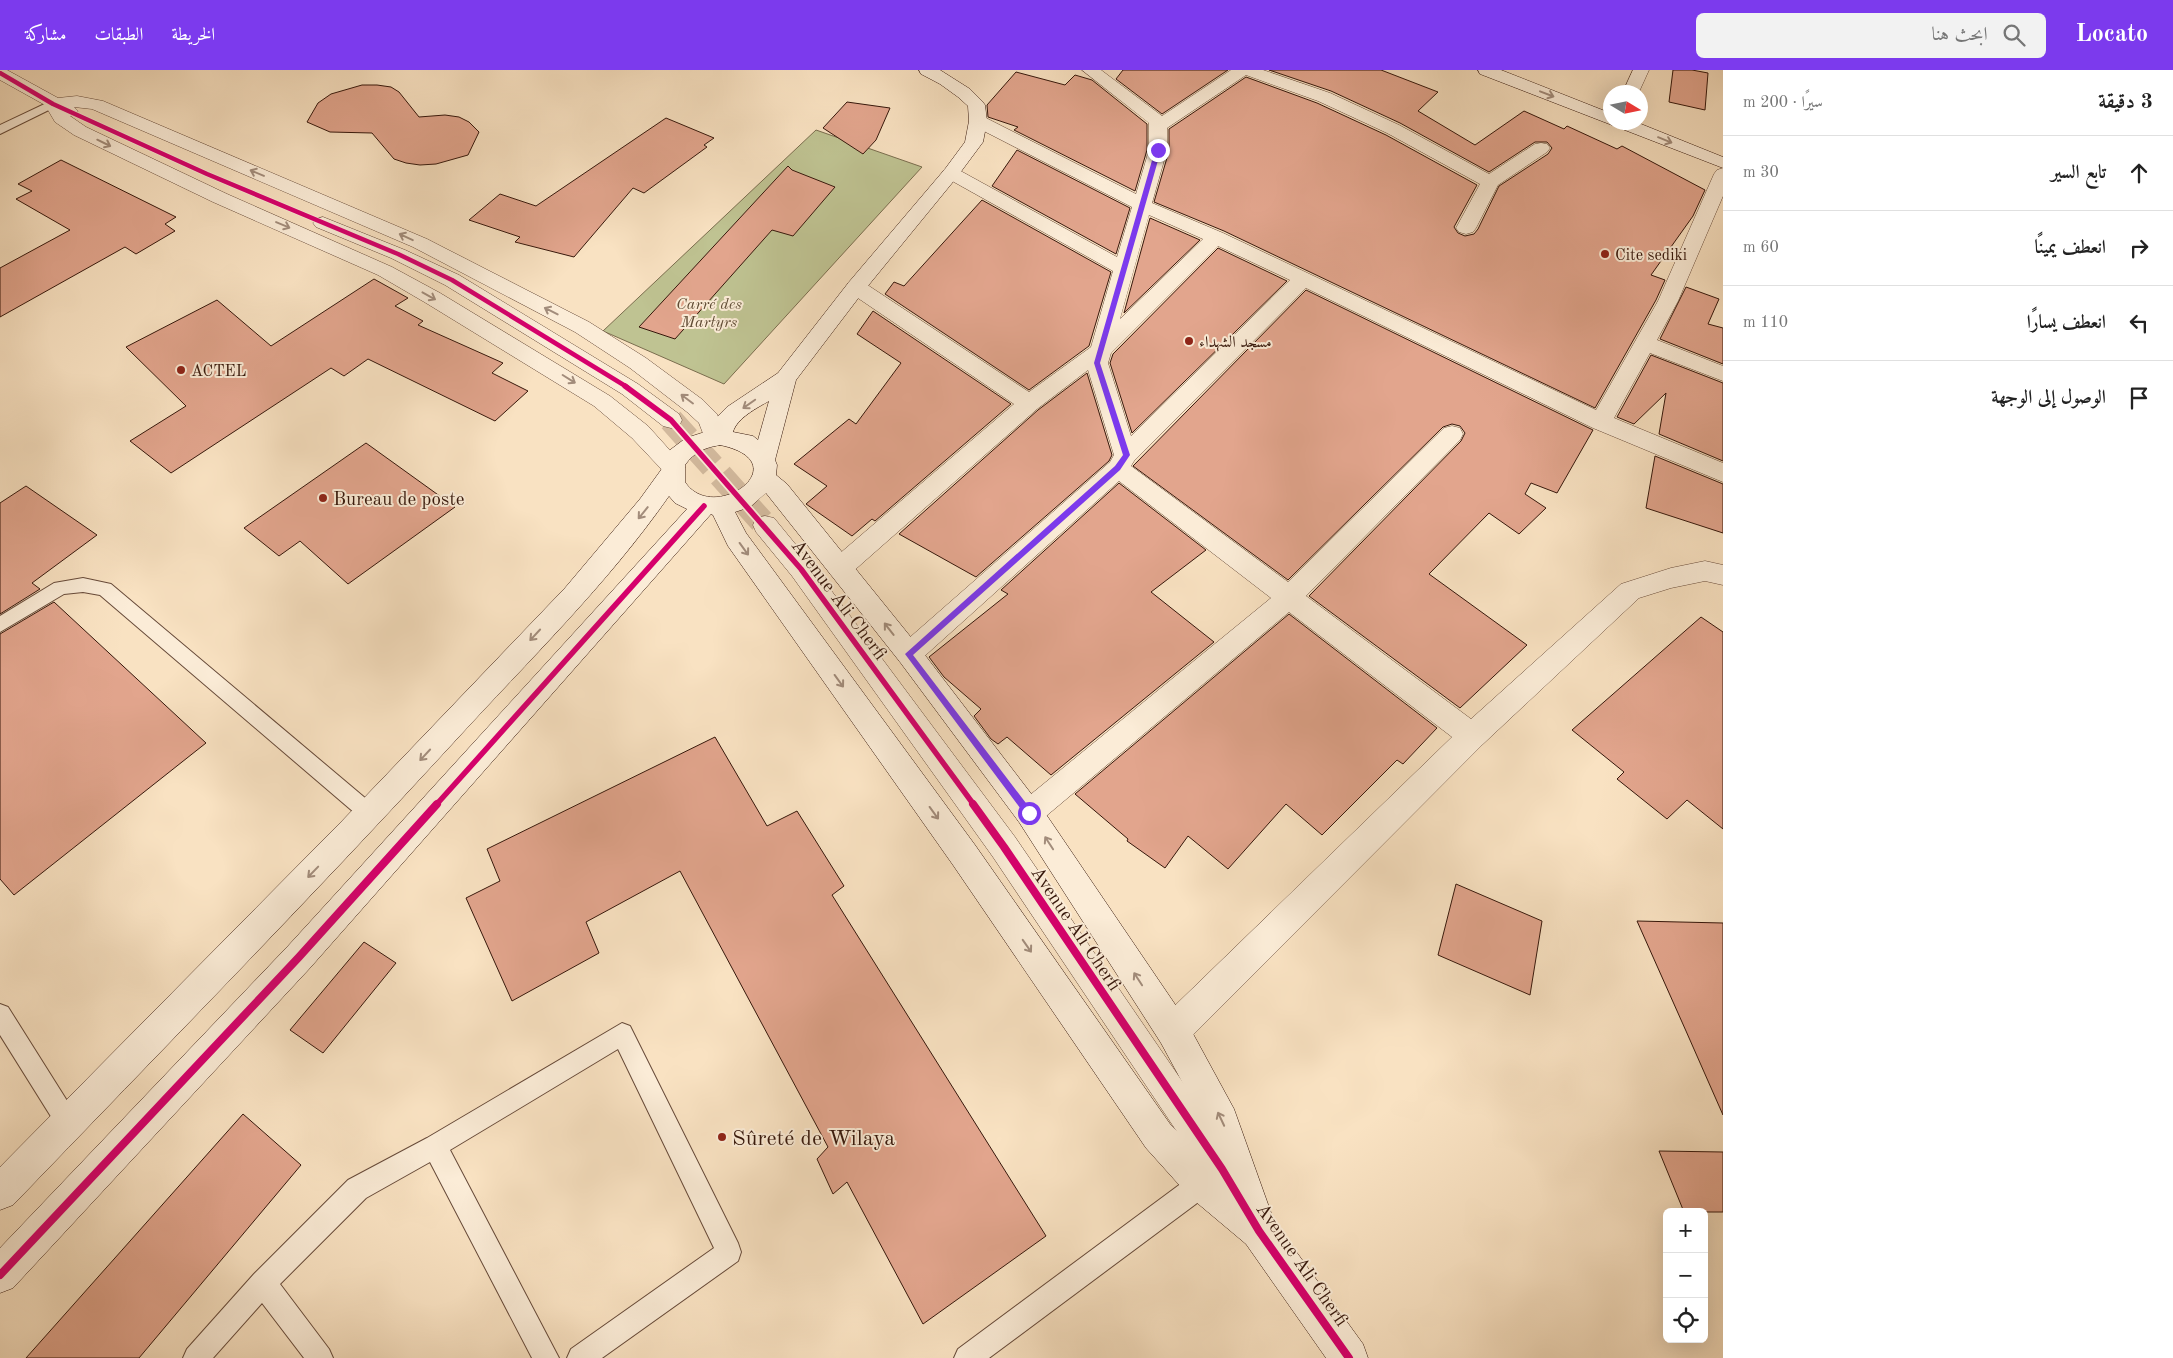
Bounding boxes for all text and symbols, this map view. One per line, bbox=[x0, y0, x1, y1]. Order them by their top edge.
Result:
search box bbox=[1696, 13, 2046, 58]
icon: search bbox=[2000, 21, 2028, 49]
text: Locato bbox=[2076, 23, 2148, 47]
text: مشاركة bbox=[25, 26, 66, 44]
text: الطبقات bbox=[94, 26, 143, 44]
text: الخريطة bbox=[171, 26, 215, 44]
text: ابحث هنا bbox=[1932, 26, 1988, 45]
north arrow bbox=[1603, 85, 1648, 130]
one-way arrow bbox=[1539, 90, 1555, 99]
text: 3 دقيقة bbox=[2098, 92, 2153, 113]
text: سيرًا · 200 m bbox=[1743, 95, 1823, 111]
one-way arrow bbox=[1657, 137, 1672, 146]
one-way arrow bbox=[96, 138, 111, 148]
route end bbox=[1147, 139, 1170, 162]
icon: ahead bbox=[2125, 159, 2153, 187]
text: تابع السير bbox=[2051, 164, 2106, 183]
text: 30 m bbox=[1743, 165, 1779, 181]
one-way arrow bbox=[250, 167, 265, 177]
one-way arrow bbox=[275, 221, 290, 231]
one-way arrow bbox=[399, 232, 414, 242]
icon: right bbox=[2125, 234, 2153, 262]
text: انعطف يمينًا bbox=[2034, 239, 2106, 258]
text: 60 m bbox=[1743, 240, 1779, 256]
marker: Cite sediki bbox=[1599, 248, 1611, 260]
place label: Cite sediki bbox=[1615, 248, 1687, 264]
one-way arrow bbox=[422, 291, 436, 301]
park label: Carré des Martyrs bbox=[676, 297, 742, 331]
one-way arrow bbox=[544, 306, 559, 315]
icon: left bbox=[2125, 309, 2153, 337]
text: انعطف يسارًا bbox=[2027, 314, 2106, 333]
text: 110 m bbox=[1743, 315, 1788, 331]
marker: مسجد الشهداء bbox=[1183, 335, 1195, 347]
place label: مسجد الشهداء bbox=[1199, 335, 1272, 352]
marker: ACTEL bbox=[175, 364, 187, 376]
place label: ACTEL bbox=[191, 364, 246, 380]
one-way arrow bbox=[561, 375, 575, 385]
icon: arrive bbox=[2125, 384, 2153, 412]
text: الوصول إلى الوجهة bbox=[1991, 389, 2106, 408]
one-way arrow bbox=[681, 394, 694, 405]
one-way arrow bbox=[742, 399, 756, 409]
place label: Bureau de poste bbox=[333, 491, 465, 510]
marker: Bureau de poste bbox=[317, 492, 329, 504]
one-way arrow bbox=[637, 507, 648, 520]
street label: Avenue Ali Cherfi bbox=[787, 537, 889, 664]
one-way arrow bbox=[739, 542, 749, 556]
one-way arrow bbox=[883, 623, 894, 636]
one-way arrow bbox=[529, 629, 541, 641]
one-way arrow bbox=[834, 674, 844, 688]
one-way arrow bbox=[419, 748, 431, 761]
route start bbox=[1018, 802, 1041, 825]
one-way arrow bbox=[929, 806, 939, 820]
one-way arrow bbox=[1044, 837, 1054, 851]
street label: Avenue Ali Cherfi bbox=[1026, 864, 1123, 995]
one-way arrow bbox=[307, 866, 319, 879]
one-way arrow bbox=[1022, 939, 1032, 953]
one-way arrow bbox=[1133, 972, 1144, 986]
one-way arrow bbox=[1215, 1112, 1225, 1127]
place label: Sûreté de Wilaya bbox=[732, 1128, 895, 1150]
marker: Sûreté de Wilaya bbox=[716, 1131, 728, 1143]
street label: Avenue Ali Cherfi bbox=[1251, 1200, 1350, 1330]
map controls bbox=[1663, 1208, 1708, 1343]
button: + bbox=[1663, 1208, 1708, 1253]
button: − bbox=[1663, 1253, 1708, 1298]
button: locate bbox=[1663, 1298, 1708, 1343]

